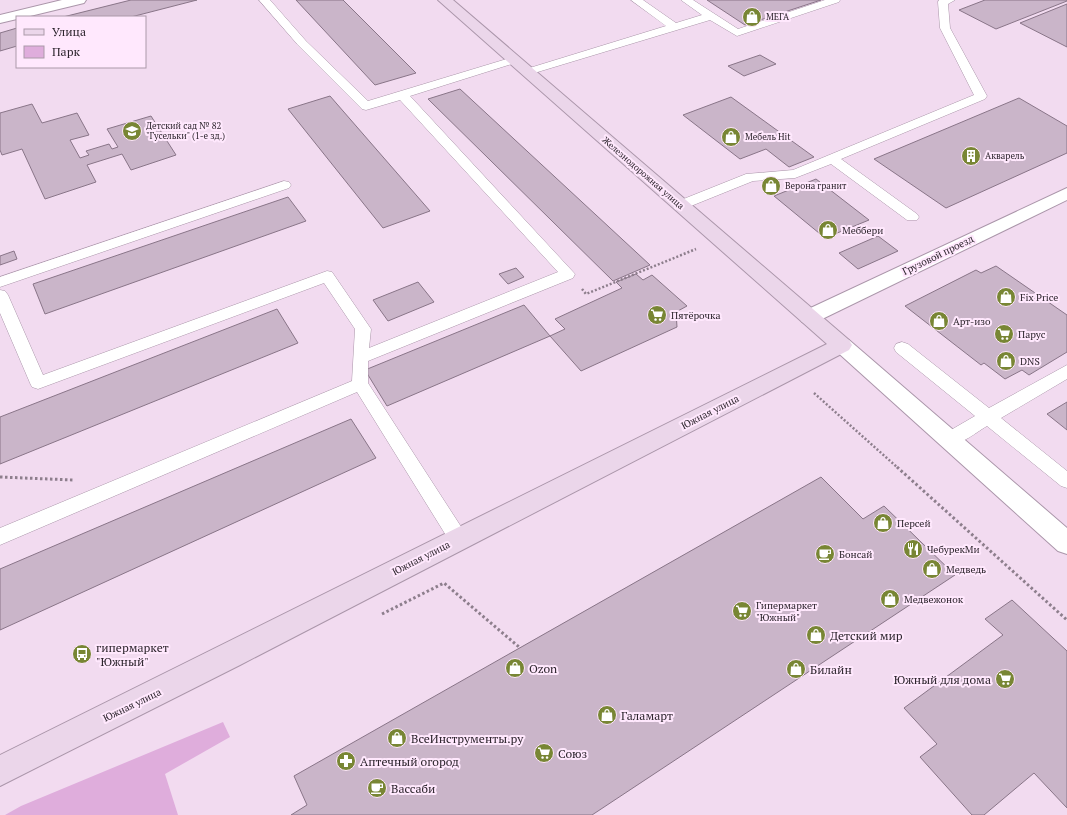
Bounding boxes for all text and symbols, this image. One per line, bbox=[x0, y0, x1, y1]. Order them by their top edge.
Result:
shop icon: МЕГА bbox=[741, 6, 763, 28]
place label: МЕГА bbox=[766, 11, 790, 23]
legend bbox=[16, 16, 146, 68]
text: Улица bbox=[52, 24, 86, 39]
text: Парк bbox=[52, 44, 80, 59]
school or university icon: Детский сад № 82 "Гусельки" (1-е зд.) bbox=[121, 120, 143, 142]
place label: Детский сад № 82 "Гусельки" (1-е зд.) bbox=[146, 120, 225, 142]
shop icon: Мебель Hit bbox=[720, 126, 742, 148]
place label: Мебель Hit bbox=[745, 131, 791, 143]
street label: Железнодорожная улица bbox=[599, 134, 687, 212]
building icon: Акварель bbox=[960, 145, 982, 167]
place label: Акварель bbox=[985, 150, 1025, 162]
shop icon: Верона гранит bbox=[760, 175, 782, 197]
place label: Верона гранит bbox=[785, 180, 847, 192]
shop icon: Меббери bbox=[817, 219, 839, 241]
place label: Меббери bbox=[842, 224, 883, 237]
street label: Грузовой проезд bbox=[900, 232, 976, 278]
shop icon: Fix Price bbox=[995, 286, 1017, 308]
place label: Fix Price bbox=[1020, 291, 1058, 304]
supermarket icon: Пятёрочка bbox=[646, 304, 668, 326]
place label: Пятёрочка bbox=[671, 309, 721, 322]
shop icon: Арт-изо bbox=[928, 310, 950, 332]
place label: Арт-изо bbox=[953, 315, 991, 328]
supermarket icon: Парус bbox=[993, 323, 1015, 345]
place label: Парус bbox=[1018, 328, 1046, 341]
shop icon: DNS bbox=[995, 350, 1017, 372]
place label: DNS bbox=[1020, 355, 1040, 368]
street label: Южная улица bbox=[679, 392, 741, 432]
shop icon: Персей bbox=[872, 512, 894, 534]
place label: Персей bbox=[897, 517, 931, 530]
street label: Южная улица bbox=[390, 538, 452, 578]
restaurant icon: ЧебурекМи bbox=[902, 538, 924, 560]
cafe icon: Бонсай bbox=[814, 543, 836, 565]
place label: ЧебурекМи bbox=[927, 543, 980, 556]
place label: Бонсай bbox=[839, 548, 872, 561]
shop icon: Медведь bbox=[921, 558, 943, 580]
place label: Медведь bbox=[946, 563, 986, 576]
shop icon: Медвежонок bbox=[879, 588, 901, 610]
place label: Медвежонок bbox=[904, 593, 964, 606]
place label: Гипермаркет "Южный" bbox=[756, 599, 817, 624]
supermarket icon: Гипермаркет "Южный" bbox=[731, 600, 753, 622]
shop icon: Детский мир bbox=[805, 624, 827, 646]
place label: Детский мир bbox=[830, 628, 903, 643]
place label: гипермаркет "Южный" bbox=[96, 640, 169, 669]
bus stop icon: гипермаркет "Южный" bbox=[71, 643, 93, 665]
shop icon: Ozon bbox=[504, 657, 526, 679]
shop icon: Билайн bbox=[785, 658, 807, 680]
place label: Ozon bbox=[529, 661, 557, 676]
place label: Билайн bbox=[810, 662, 852, 677]
supermarket icon: Южный для дома bbox=[994, 668, 1016, 690]
place label: Южный для дома bbox=[894, 672, 991, 687]
street label: Южная улица bbox=[101, 685, 163, 725]
shop icon: Галамарт bbox=[596, 704, 618, 726]
place label: Галамарт bbox=[621, 708, 673, 723]
shop icon: ВсеИнструменты.ру bbox=[386, 727, 408, 749]
place label: ВсеИнструменты.ру bbox=[411, 731, 524, 746]
supermarket icon: Союз bbox=[533, 742, 555, 764]
place label: Союз bbox=[558, 746, 588, 761]
pharmacy icon: Аптечный огород bbox=[335, 750, 357, 772]
place label: Аптечный огород bbox=[360, 754, 459, 769]
cafe icon: Вассаби bbox=[366, 777, 388, 799]
place label: Вассаби bbox=[391, 781, 435, 796]

